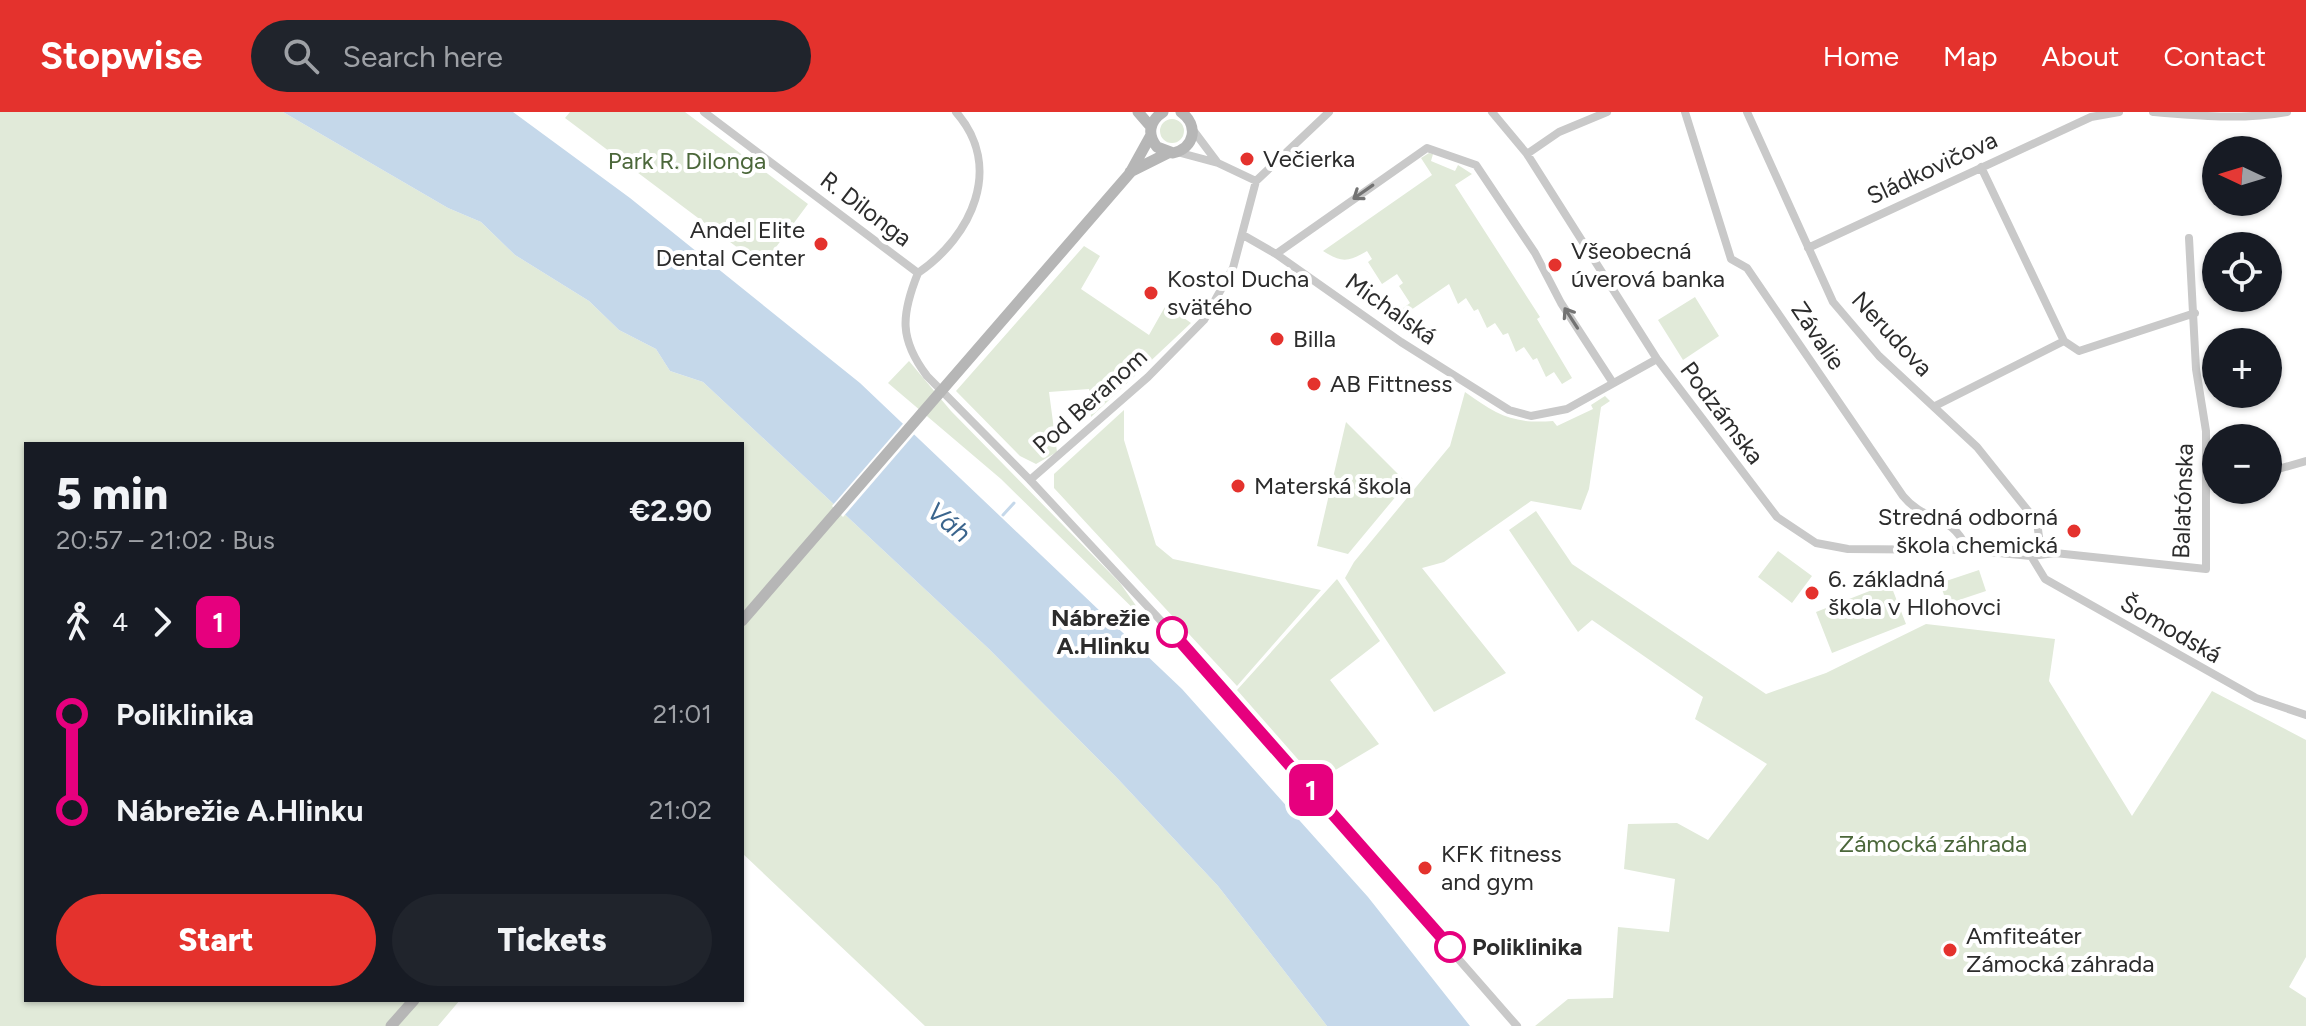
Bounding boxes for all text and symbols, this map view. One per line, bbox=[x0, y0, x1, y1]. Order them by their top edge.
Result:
search box bbox=[251, 20, 811, 92]
text: Stopwise bbox=[40, 33, 203, 79]
icon: search bbox=[279, 34, 323, 78]
text: Search here bbox=[343, 38, 503, 75]
text: Home bbox=[1823, 39, 1899, 73]
text: Map bbox=[1943, 39, 1998, 73]
text: About bbox=[2042, 39, 2119, 73]
text: Contact bbox=[2163, 39, 2266, 73]
street label: Sládkovičova bbox=[1862, 125, 2002, 210]
north arrow bbox=[2202, 136, 2282, 216]
map controls bbox=[2202, 136, 2282, 504]
place label: Večierka bbox=[1263, 144, 1355, 173]
park label: Park R. Dilonga bbox=[608, 146, 766, 175]
marker: Večierka bbox=[1238, 150, 1256, 168]
street label: R. Dilonga bbox=[815, 165, 918, 252]
one-way arrow bbox=[1352, 184, 1374, 200]
place label: Andel Elite Dental Center bbox=[656, 215, 805, 272]
button: locate bbox=[2202, 232, 2282, 312]
marker: Andel Elite Dental Center bbox=[812, 235, 830, 253]
place label: Všeobecná úverová banka bbox=[1571, 236, 1725, 293]
marker: Všeobecná úverová banka bbox=[1546, 256, 1564, 274]
place label: Kostol Ducha svätého bbox=[1167, 264, 1309, 321]
street label: Michalská bbox=[1340, 267, 1442, 350]
marker: Kostol Ducha svätého bbox=[1142, 284, 1160, 302]
street label: Nerudova bbox=[1846, 285, 1939, 382]
street label: Závalie bbox=[1785, 296, 1852, 375]
one-way arrow bbox=[1563, 307, 1579, 330]
place label: Billa bbox=[1293, 324, 1336, 353]
button: + bbox=[2202, 328, 2282, 408]
marker: Billa bbox=[1268, 330, 1286, 348]
street label: Pod Beranom bbox=[1027, 342, 1153, 459]
street label: Podzámska bbox=[1674, 356, 1770, 470]
place label: AB Fittness bbox=[1330, 369, 1452, 398]
marker: AB Fittness bbox=[1305, 375, 1323, 393]
button: − bbox=[2202, 424, 2282, 504]
street label: Balatónska bbox=[2166, 443, 2199, 559]
text: 5 min bbox=[56, 467, 168, 520]
place label: Materská škola bbox=[1254, 471, 1412, 500]
marker: Materská škola bbox=[1229, 477, 1247, 495]
text: €2.90 bbox=[630, 492, 712, 529]
water label: Váh bbox=[921, 495, 977, 549]
place label: Stredná odborná škola chemická bbox=[1878, 502, 2058, 559]
marker: Stredná odborná škola chemická bbox=[2065, 522, 2083, 540]
text: 20:57 – 21:02 · Bus bbox=[56, 524, 275, 556]
place label: 6. základná škola v Hlohovci bbox=[1828, 564, 2001, 621]
marker: 6. základná škola v Hlohovci bbox=[1803, 584, 1821, 602]
street label: Šomodská bbox=[2116, 588, 2227, 669]
icon: walk bbox=[56, 600, 100, 644]
icon: forward bbox=[140, 600, 184, 644]
place label: Nábrežie A.Hlinku bbox=[1051, 603, 1150, 660]
text: 1 bbox=[212, 605, 224, 639]
text: 4 bbox=[112, 606, 128, 638]
marker: Nábrežie A.Hlinku bbox=[1157, 617, 1187, 647]
text: Poliklinika bbox=[116, 696, 254, 733]
text: 21:01 bbox=[653, 698, 712, 730]
line badge: 1 bbox=[1285, 764, 1337, 816]
text: 1 bbox=[1305, 773, 1317, 807]
text: Nábrežie A.Hlinku bbox=[116, 792, 364, 829]
text: 21:02 bbox=[649, 794, 712, 826]
park label: Zámocká záhrada bbox=[1839, 829, 2027, 858]
place label: KFK fitness and gym bbox=[1441, 839, 1562, 896]
marker: KFK fitness and gym bbox=[1416, 859, 1434, 877]
button: Start bbox=[56, 894, 376, 986]
button: Tickets bbox=[392, 894, 712, 986]
place label: Amfiteáter Zámocká záhrada bbox=[1966, 921, 2155, 978]
marker: Poliklinika bbox=[1435, 932, 1465, 962]
place label: Poliklinika bbox=[1472, 932, 1582, 961]
marker: Amfiteáter Zámocká záhrada bbox=[1941, 941, 1959, 959]

